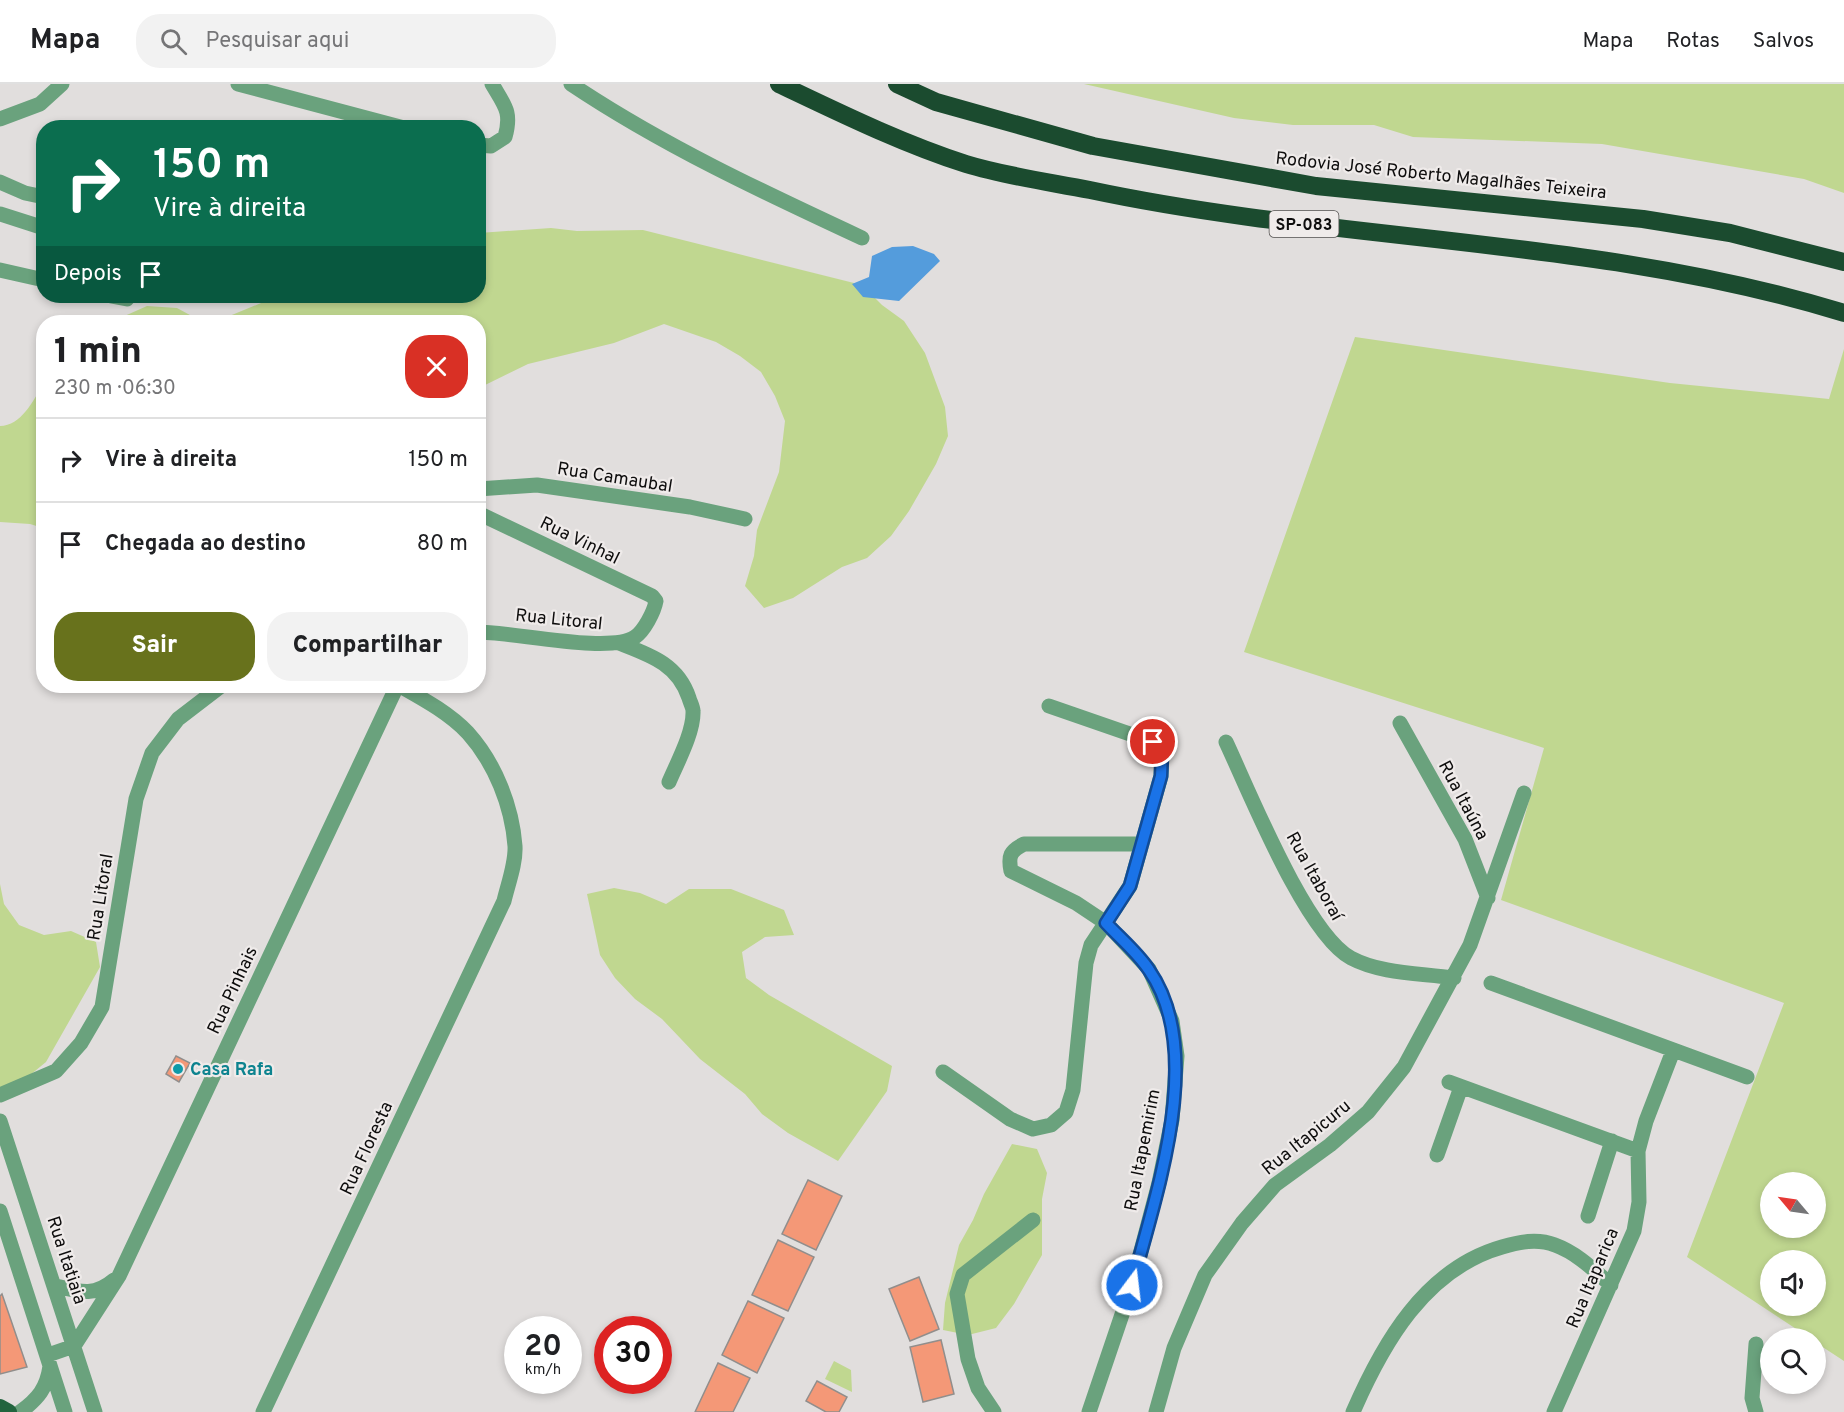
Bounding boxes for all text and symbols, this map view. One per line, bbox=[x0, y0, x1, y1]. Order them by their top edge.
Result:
search box bbox=[136, 14, 556, 68]
text: Mapa bbox=[30, 23, 100, 59]
icon: search bbox=[157, 25, 190, 58]
text: Pesquisar aqui bbox=[205, 28, 349, 55]
text: Mapa bbox=[1583, 28, 1633, 55]
text: Rotas bbox=[1666, 28, 1720, 55]
text: Salvos bbox=[1753, 28, 1814, 55]
text: 150 m bbox=[153, 140, 270, 193]
icon: right bbox=[54, 144, 132, 222]
street label: Rodovia José Roberto Magalhães Teixeira bbox=[1274, 148, 1607, 205]
text: Vire à direita bbox=[153, 192, 306, 226]
road number: SP-083 bbox=[1270, 211, 1338, 237]
icon: arrive bbox=[134, 258, 167, 291]
text: Depois bbox=[54, 261, 122, 288]
text: 1 min bbox=[54, 330, 142, 376]
button: close bbox=[405, 335, 468, 398]
text: 230 m · 06:30 bbox=[54, 376, 176, 402]
icon: right bbox=[54, 444, 87, 477]
text: Vire à direita bbox=[105, 447, 237, 474]
text: 150 m bbox=[408, 447, 468, 474]
street label: Rua Camaubal bbox=[555, 458, 674, 499]
street label: Rua Vinhal bbox=[536, 512, 623, 570]
icon: arrive bbox=[54, 528, 87, 561]
text: Chegada ao destino bbox=[105, 531, 306, 558]
text: 80 m bbox=[417, 531, 468, 558]
street label: Rua Litoral bbox=[514, 604, 604, 637]
button: Sair bbox=[54, 612, 255, 681]
button: Compartilhar bbox=[267, 612, 468, 681]
pin bbox=[1127, 716, 1178, 767]
icon: arrive bbox=[1136, 725, 1169, 758]
street label: Rua Itaúna bbox=[1432, 757, 1493, 844]
street label: Rua Itaboraí bbox=[1280, 828, 1348, 926]
street label: Rua Litoral bbox=[83, 852, 120, 942]
street label: Rua Pinhais bbox=[203, 943, 264, 1038]
place label: Casa Rafa bbox=[190, 1059, 273, 1082]
marker: Casa Rafa bbox=[171, 1062, 185, 1076]
street label: Rua Itapemirim bbox=[1120, 1087, 1167, 1213]
street label: Rua Itapicuru bbox=[1258, 1095, 1356, 1181]
street label: Rua Floresta bbox=[336, 1098, 399, 1199]
north arrow bbox=[1760, 1172, 1826, 1238]
map controls bbox=[1760, 1172, 1826, 1394]
street label: Rua Itatiaia bbox=[41, 1214, 91, 1307]
street label: Rua Itaparica bbox=[1562, 1225, 1625, 1332]
button: sound bbox=[1760, 1250, 1826, 1316]
position arrow bbox=[1100, 1253, 1164, 1317]
speed limit sign: 30 bbox=[594, 1316, 672, 1394]
button: search bbox=[1760, 1328, 1826, 1394]
text: 20 bbox=[524, 1329, 562, 1366]
text: km/h bbox=[525, 1361, 561, 1380]

